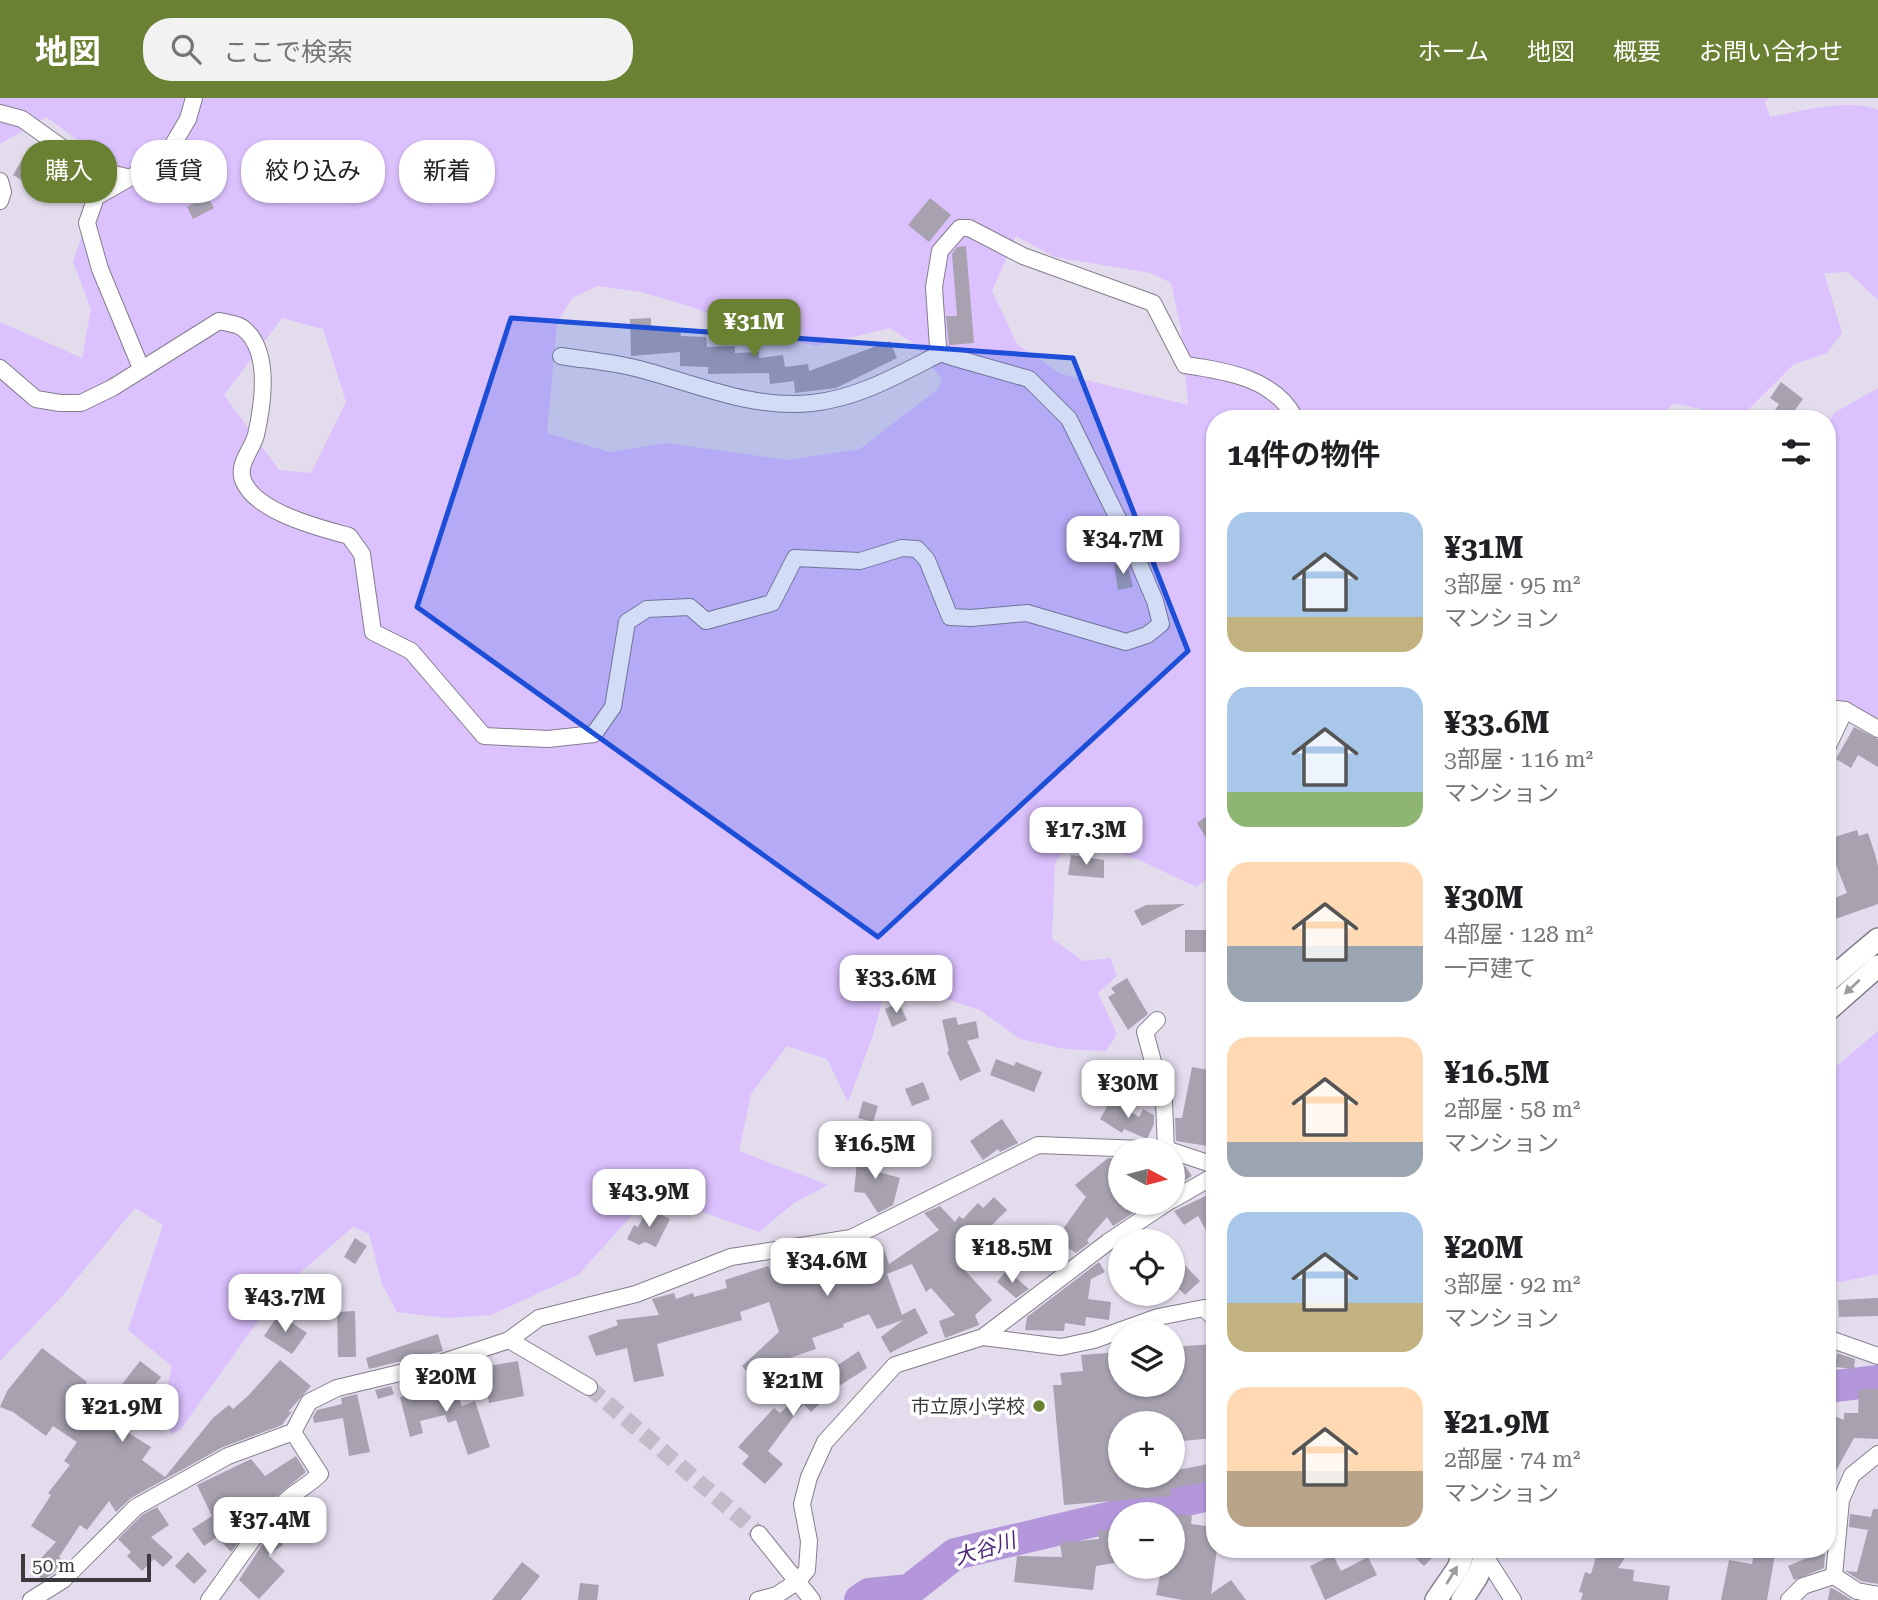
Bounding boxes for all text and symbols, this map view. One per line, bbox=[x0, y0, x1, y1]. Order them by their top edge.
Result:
search box bbox=[143, 18, 633, 81]
icon: search bbox=[167, 30, 205, 68]
text: 地図 bbox=[35, 32, 101, 71]
text: ここで検索 bbox=[223, 37, 353, 67]
text: ホーム bbox=[1418, 38, 1489, 66]
text: 地図 bbox=[1527, 38, 1575, 66]
text: 概要 bbox=[1613, 38, 1661, 66]
text: お問い合わせ bbox=[1699, 38, 1843, 66]
chip: 購入 bbox=[21, 140, 117, 203]
chip: 賃貸 bbox=[131, 140, 227, 203]
chip: 絞り込み bbox=[241, 140, 385, 203]
chip: 新着 bbox=[399, 140, 495, 203]
pin: ¥31M bbox=[713, 300, 795, 359]
text: ¥31M bbox=[724, 308, 784, 335]
icon: filters bbox=[1777, 433, 1815, 471]
text: 14件の物件 bbox=[1227, 437, 1381, 472]
pin: ¥34.7M bbox=[1066, 517, 1180, 576]
text: ¥34.7M bbox=[1083, 525, 1163, 552]
text: ¥31M bbox=[1444, 530, 1523, 565]
icon: home bbox=[1283, 540, 1367, 624]
text: 3部屋 · 95 m² bbox=[1444, 571, 1580, 598]
text: マンション bbox=[1444, 605, 1559, 632]
text: ¥33.6M bbox=[1444, 705, 1550, 740]
icon: home bbox=[1283, 715, 1367, 799]
text: 3部屋 · 116 m² bbox=[1444, 746, 1593, 773]
text: マンション bbox=[1444, 780, 1559, 807]
pin: ¥17.3M bbox=[1029, 808, 1143, 867]
text: ¥17.3M bbox=[1046, 816, 1126, 843]
text: ¥30M bbox=[1444, 880, 1523, 915]
icon: home bbox=[1283, 890, 1367, 974]
text: 4部屋 · 128 m² bbox=[1444, 921, 1593, 948]
text: 一戸建て bbox=[1444, 955, 1536, 982]
pin: ¥33.6M bbox=[839, 956, 953, 1015]
text: ¥33.6M bbox=[856, 964, 936, 991]
one-way arrow bbox=[1844, 979, 1861, 995]
text: ¥16.5M bbox=[1444, 1055, 1550, 1090]
pin: ¥30M bbox=[1087, 1060, 1169, 1120]
icon: home bbox=[1283, 1065, 1367, 1149]
text: ¥30M bbox=[1098, 1069, 1158, 1096]
text: 2部屋 · 58 m² bbox=[1444, 1096, 1580, 1123]
pin: ¥16.5M bbox=[818, 1122, 932, 1181]
text: ¥16.5M bbox=[835, 1130, 915, 1157]
text: マンション bbox=[1444, 1130, 1559, 1157]
north arrow bbox=[1108, 1138, 1185, 1214]
map controls bbox=[1108, 1138, 1185, 1579]
pin: ¥43.9M bbox=[592, 1170, 706, 1229]
text: ¥43.9M bbox=[609, 1178, 689, 1205]
pin: ¥18.5M bbox=[955, 1226, 1069, 1285]
button: locate bbox=[1108, 1229, 1185, 1306]
text: ¥20M bbox=[1444, 1230, 1523, 1265]
text: ¥18.5M bbox=[972, 1234, 1052, 1261]
pin: ¥34.6M bbox=[770, 1238, 884, 1298]
icon: home bbox=[1283, 1240, 1367, 1324]
text: ¥34.6M bbox=[787, 1247, 867, 1274]
text: 3部屋 · 92 m² bbox=[1444, 1271, 1580, 1298]
pin: ¥43.7M bbox=[228, 1274, 342, 1334]
text: ¥43.7M bbox=[245, 1283, 325, 1310]
text: マンション bbox=[1444, 1305, 1559, 1332]
button: layers bbox=[1108, 1320, 1185, 1397]
pin: ¥20M bbox=[405, 1354, 487, 1414]
pin: ¥21M bbox=[752, 1358, 834, 1418]
text: ¥20M bbox=[416, 1363, 476, 1390]
text: ¥21M bbox=[763, 1367, 823, 1394]
pin: ¥21.9M bbox=[65, 1384, 179, 1444]
text: ¥21.9M bbox=[82, 1393, 162, 1420]
place label: 市立原小学校 bbox=[911, 1395, 1025, 1418]
marker: 市立原小学校 bbox=[1031, 1398, 1047, 1414]
text: ¥21.9M bbox=[1444, 1405, 1550, 1440]
button: + bbox=[1108, 1411, 1185, 1488]
icon: home bbox=[1283, 1415, 1367, 1499]
text: 2部屋 · 74 m² bbox=[1444, 1446, 1580, 1473]
text: マンション bbox=[1444, 1480, 1559, 1507]
pin: ¥37.4M bbox=[213, 1498, 327, 1557]
button: − bbox=[1108, 1502, 1185, 1579]
text: ¥37.4M bbox=[230, 1506, 310, 1533]
water label: 大谷川 bbox=[951, 1528, 1021, 1570]
scale bar bbox=[21, 1551, 150, 1583]
text: 50 m bbox=[32, 1554, 75, 1577]
one-way arrow bbox=[1446, 1566, 1459, 1585]

